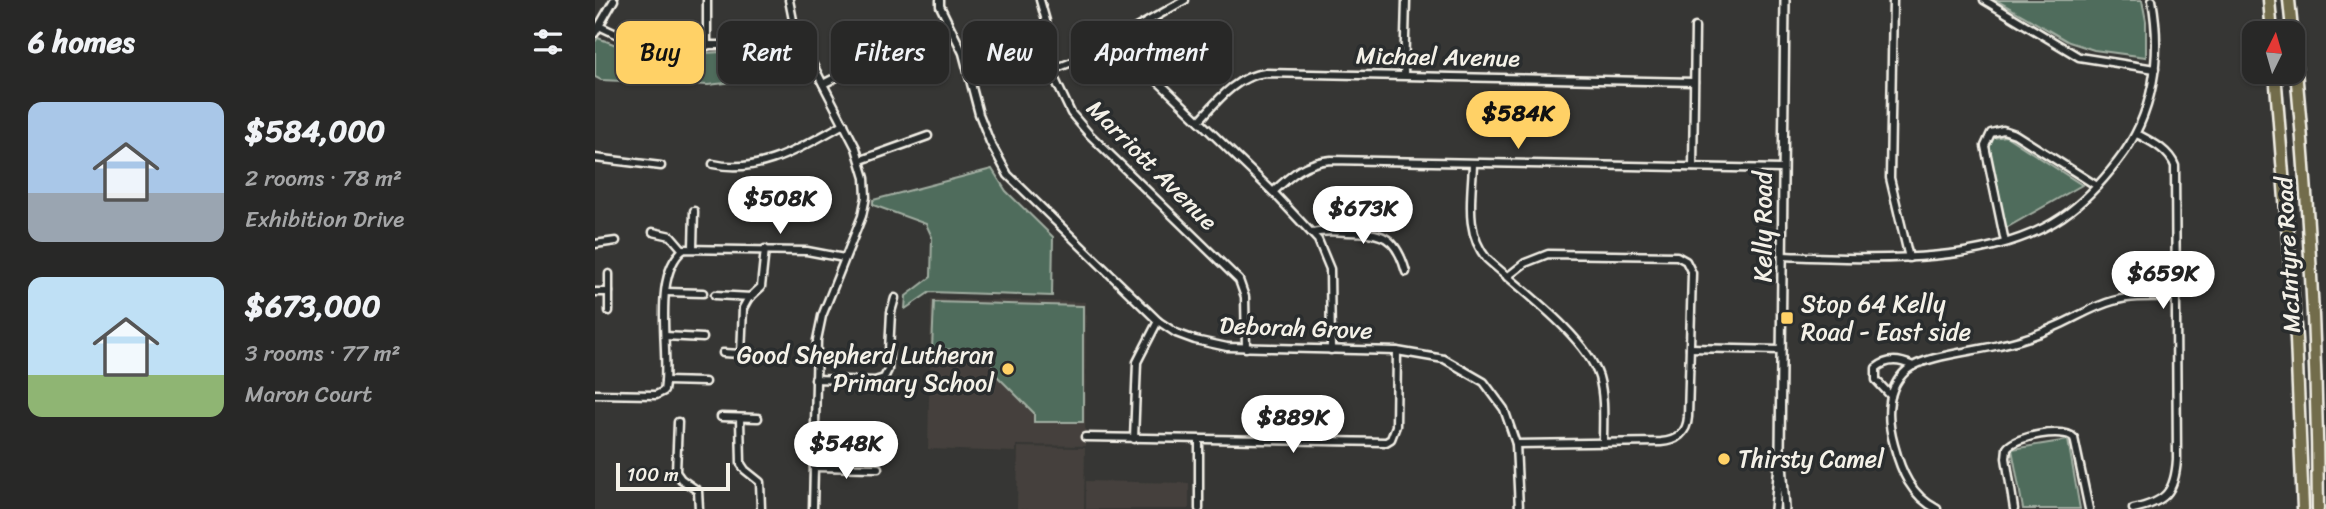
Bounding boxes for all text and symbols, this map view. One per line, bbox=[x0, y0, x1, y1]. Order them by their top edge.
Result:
text: 6 homes bbox=[28, 15, 135, 69]
chip: Buy bbox=[616, 21, 704, 84]
chip: Rent bbox=[718, 21, 817, 84]
chip: Filters bbox=[831, 21, 949, 84]
chip: New bbox=[963, 21, 1057, 84]
chip: Apartment bbox=[1071, 21, 1232, 84]
north arrow bbox=[2242, 21, 2305, 84]
map controls bbox=[2242, 21, 2305, 84]
icon: filters bbox=[529, 23, 567, 61]
street label: Michael Avenue bbox=[1356, 35, 1521, 79]
street label: Marriott Avenue bbox=[1076, 89, 1228, 241]
pin: $584K bbox=[1469, 92, 1567, 151]
text: $584K bbox=[1482, 93, 1554, 134]
text: $584,000 bbox=[245, 104, 385, 158]
icon: home bbox=[84, 130, 168, 214]
text: 2 rooms · 78 m² bbox=[245, 158, 402, 199]
street label: Kelly Road bbox=[1742, 169, 1784, 282]
street label: McIntyre Road bbox=[2263, 175, 2313, 334]
pin: $508K bbox=[731, 176, 829, 236]
text: $508K bbox=[744, 178, 816, 219]
pin: $673K bbox=[1314, 187, 1412, 246]
text: $673K bbox=[1329, 188, 1397, 229]
text: Exhibition Drive bbox=[245, 199, 404, 240]
pin: $659K bbox=[2114, 252, 2212, 311]
text: $659K bbox=[2128, 253, 2198, 294]
text: $673,000 bbox=[245, 279, 381, 333]
place label: Stop 64 Kelly Road - East side bbox=[1801, 283, 1971, 353]
street label: Deborah Grove bbox=[1219, 304, 1373, 352]
icon: home bbox=[84, 305, 168, 389]
marker: Stop 64 Kelly Road - East side bbox=[1779, 310, 1795, 326]
text: 3 rooms · 77 m² bbox=[245, 333, 401, 374]
place label: Good Shepherd Lutheran Primary School bbox=[737, 334, 995, 404]
marker: Good Shepherd Lutheran Primary School bbox=[1000, 361, 1016, 377]
text: Maron Court bbox=[245, 374, 372, 415]
pin: $889K bbox=[1244, 396, 1342, 455]
text: $889K bbox=[1257, 397, 1329, 438]
pin: $548K bbox=[797, 421, 895, 481]
text: $548K bbox=[810, 423, 882, 464]
place label: Thirsty Camel bbox=[1738, 438, 1885, 480]
marker: Thirsty Camel bbox=[1716, 451, 1732, 467]
text: 100 m bbox=[627, 458, 679, 491]
scale bar bbox=[616, 460, 730, 492]

